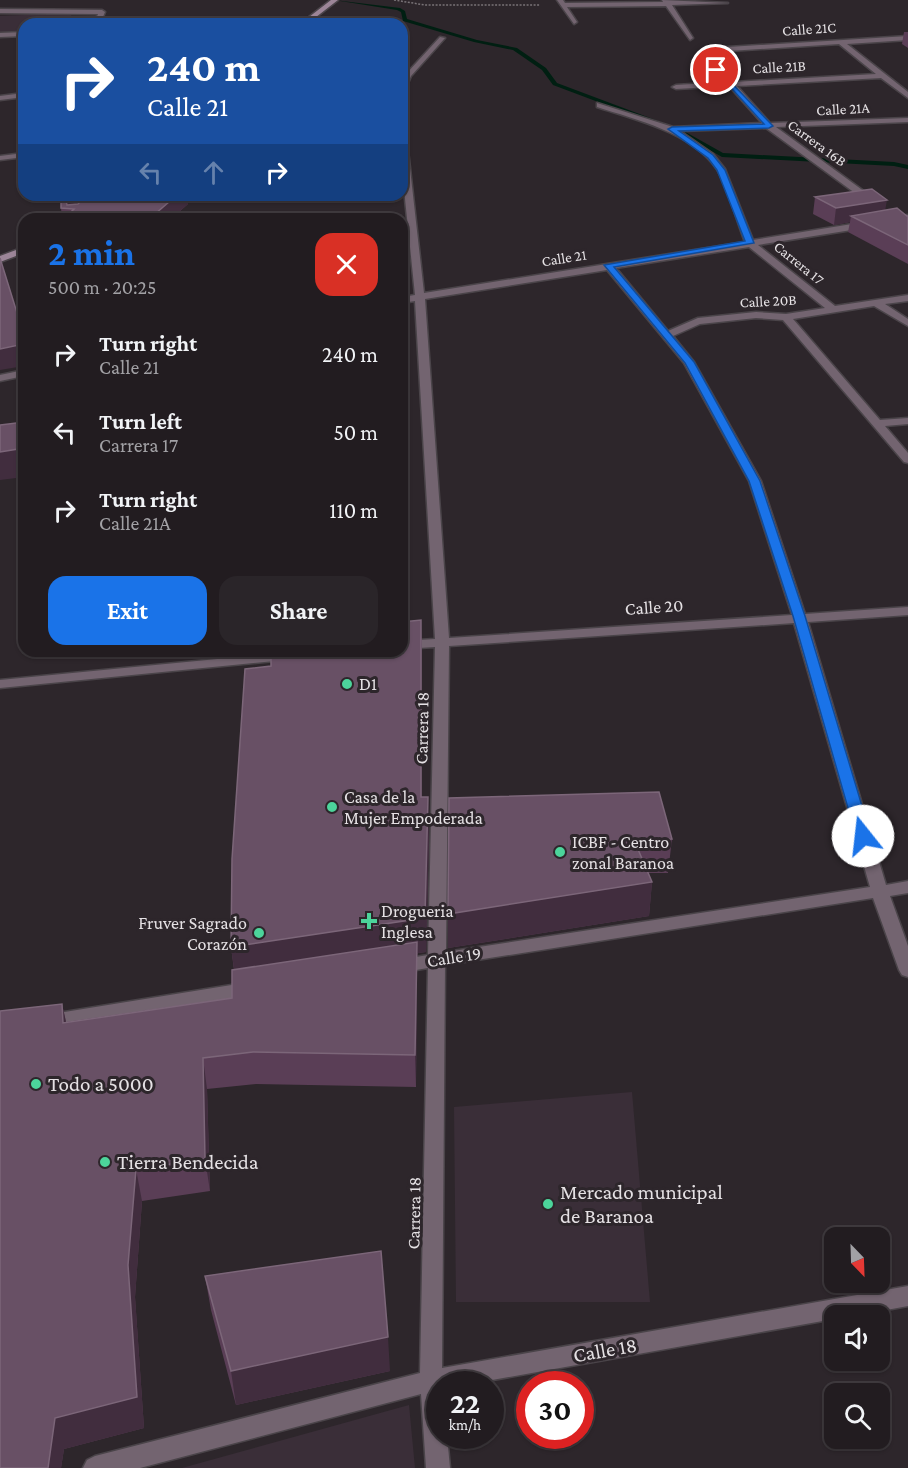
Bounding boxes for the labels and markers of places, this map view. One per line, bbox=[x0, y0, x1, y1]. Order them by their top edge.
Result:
pin bbox=[690, 44, 741, 95]
place label: D1 bbox=[359, 674, 377, 694]
marker: D1 bbox=[340, 677, 354, 691]
place label: Casa de la Mujer Empoderada bbox=[344, 787, 483, 829]
marker: Casa de la Mujer Empoderada bbox=[325, 800, 339, 814]
place label: ICBF - Centro zonal Baranoa bbox=[572, 832, 674, 873]
marker: ICBF - Centro zonal Baranoa bbox=[553, 845, 567, 859]
place label: Drogueria Inglesa bbox=[381, 901, 454, 942]
place label: Fruver Sagrado Corazón bbox=[138, 913, 247, 954]
marker: Drogueria Inglesa bbox=[362, 914, 376, 928]
marker: Fruver Sagrado Corazón bbox=[252, 926, 266, 940]
place label: Todo a 5000 bbox=[48, 1072, 154, 1096]
marker: Todo a 5000 bbox=[29, 1077, 43, 1091]
place label: Tierra Bendecida bbox=[117, 1150, 259, 1174]
marker: Tierra Bendecida bbox=[98, 1155, 112, 1169]
place label: Mercado municipal de Baranoa bbox=[560, 1180, 723, 1228]
marker: Mercado municipal de Baranoa bbox=[541, 1197, 555, 1211]

